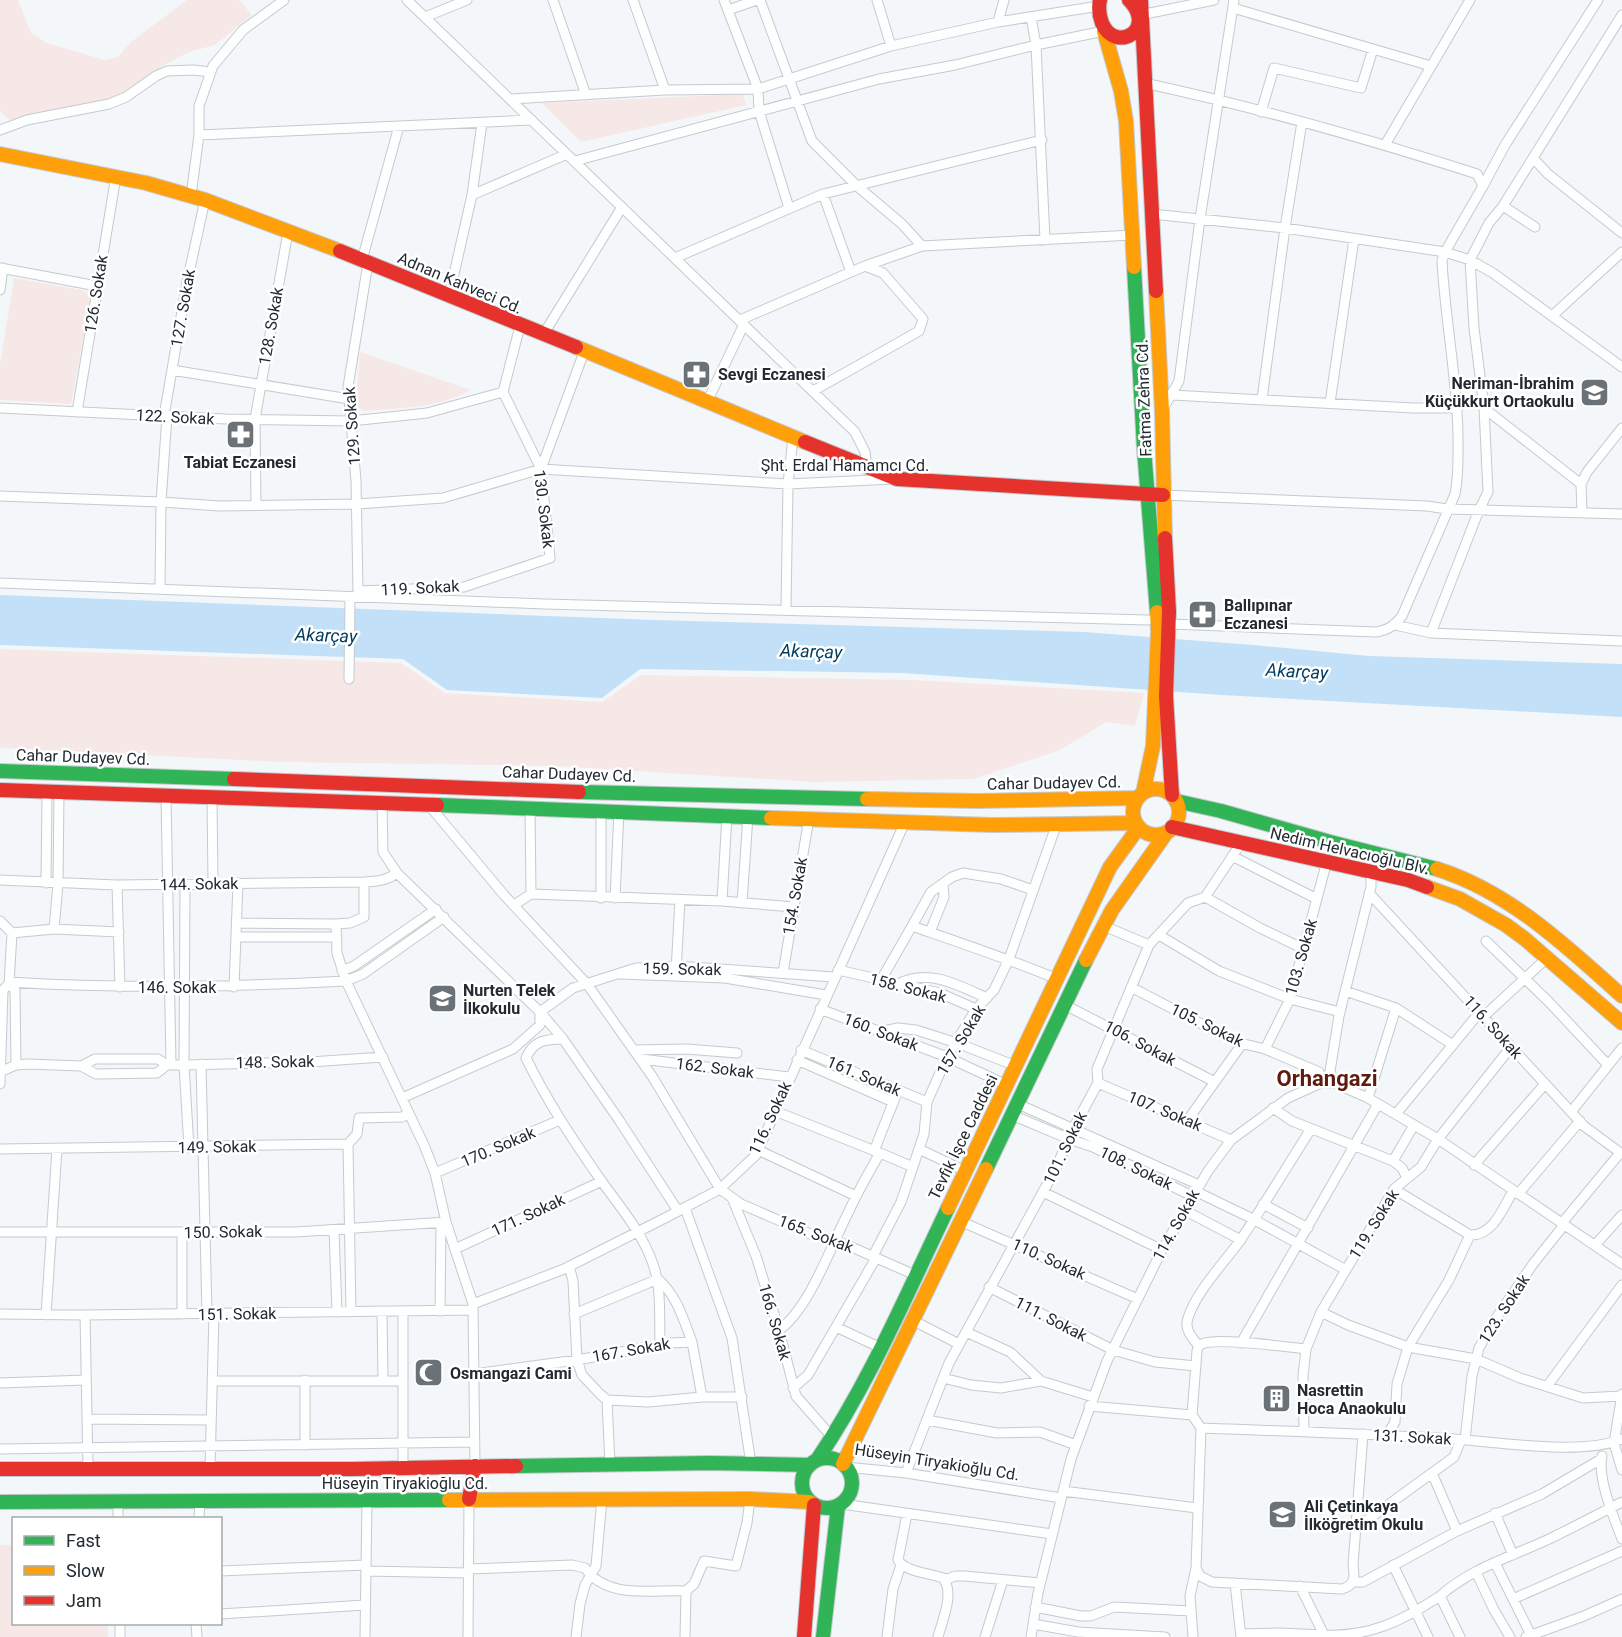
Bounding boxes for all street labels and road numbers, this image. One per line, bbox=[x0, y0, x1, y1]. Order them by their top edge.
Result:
street label: Adnan Kahveci Cd. bbox=[395, 248, 525, 318]
street label: 126. Sokak bbox=[80, 253, 112, 334]
street label: 127. Sokak bbox=[167, 267, 199, 348]
street label: 128. Sokak bbox=[255, 285, 287, 366]
street label: Fatma Zehra Cd. bbox=[1132, 339, 1156, 457]
street label: 129. Sokak bbox=[340, 385, 364, 466]
street label: 122. Sokak bbox=[135, 405, 216, 429]
street label: Şht. Erdal Hamamcı Cd. bbox=[761, 456, 929, 475]
street label: 130. Sokak bbox=[530, 469, 558, 550]
street label: 119. Sokak bbox=[380, 576, 461, 600]
street label: Cahar Dudayev Cd. bbox=[16, 745, 150, 769]
street label: Cahar Dudayev Cd. bbox=[502, 762, 636, 786]
street label: Cahar Dudayev Cd. bbox=[987, 772, 1121, 794]
street label: Nedim Helvacıoğlu Blv. bbox=[1268, 823, 1432, 879]
street label: 154. Sokak bbox=[779, 855, 811, 936]
street label: 144. Sokak bbox=[159, 874, 239, 894]
street label: 103. Sokak bbox=[1281, 916, 1321, 997]
street label: 159. Sokak bbox=[642, 959, 722, 979]
street label: 158. Sokak bbox=[868, 969, 949, 1007]
street label: 146. Sokak bbox=[138, 978, 217, 997]
street label: 116. Sokak bbox=[1460, 991, 1527, 1063]
street label: 105. Sokak bbox=[1167, 999, 1247, 1051]
street label: 157. Sokak bbox=[933, 1001, 990, 1079]
street label: 160. Sokak bbox=[841, 1009, 922, 1055]
street label: 106. Sokak bbox=[1101, 1016, 1180, 1070]
street label: 148. Sokak bbox=[235, 1052, 315, 1072]
street label: 161. Sokak bbox=[824, 1052, 905, 1100]
street label: 162. Sokak bbox=[675, 1054, 756, 1082]
street label: Tevfik İşce Caddesi bbox=[924, 1071, 1002, 1203]
street label: 116. Sokak bbox=[745, 1078, 796, 1158]
street label: 107. Sokak bbox=[1125, 1087, 1206, 1135]
street label: 101. Sokak bbox=[1039, 1108, 1091, 1188]
street label: 170. Sokak bbox=[458, 1123, 539, 1171]
street label: 149. Sokak bbox=[177, 1137, 257, 1157]
street label: 108. Sokak bbox=[1096, 1142, 1176, 1194]
street label: 114. Sokak bbox=[1149, 1185, 1204, 1264]
street label: 119. Sokak bbox=[1345, 1185, 1403, 1262]
street label: 171. Sokak bbox=[488, 1189, 568, 1240]
street label: 165. Sokak bbox=[776, 1211, 857, 1257]
street label: 150. Sokak bbox=[183, 1222, 263, 1242]
street label: 110. Sokak bbox=[1009, 1234, 1090, 1284]
street label: 123. Sokak bbox=[1475, 1270, 1534, 1347]
street label: 166. Sokak bbox=[755, 1282, 795, 1363]
street label: 111. Sokak bbox=[1012, 1293, 1091, 1346]
street label: 151. Sokak bbox=[197, 1304, 277, 1324]
street label: 167. Sokak bbox=[591, 1334, 672, 1366]
street label: 131. Sokak bbox=[1372, 1425, 1453, 1449]
street label: Hüseyin Tiryakioğlu Cd. bbox=[853, 1440, 1021, 1484]
street label: Hüseyin Tiryakioğlu Cd. bbox=[322, 1474, 488, 1493]

